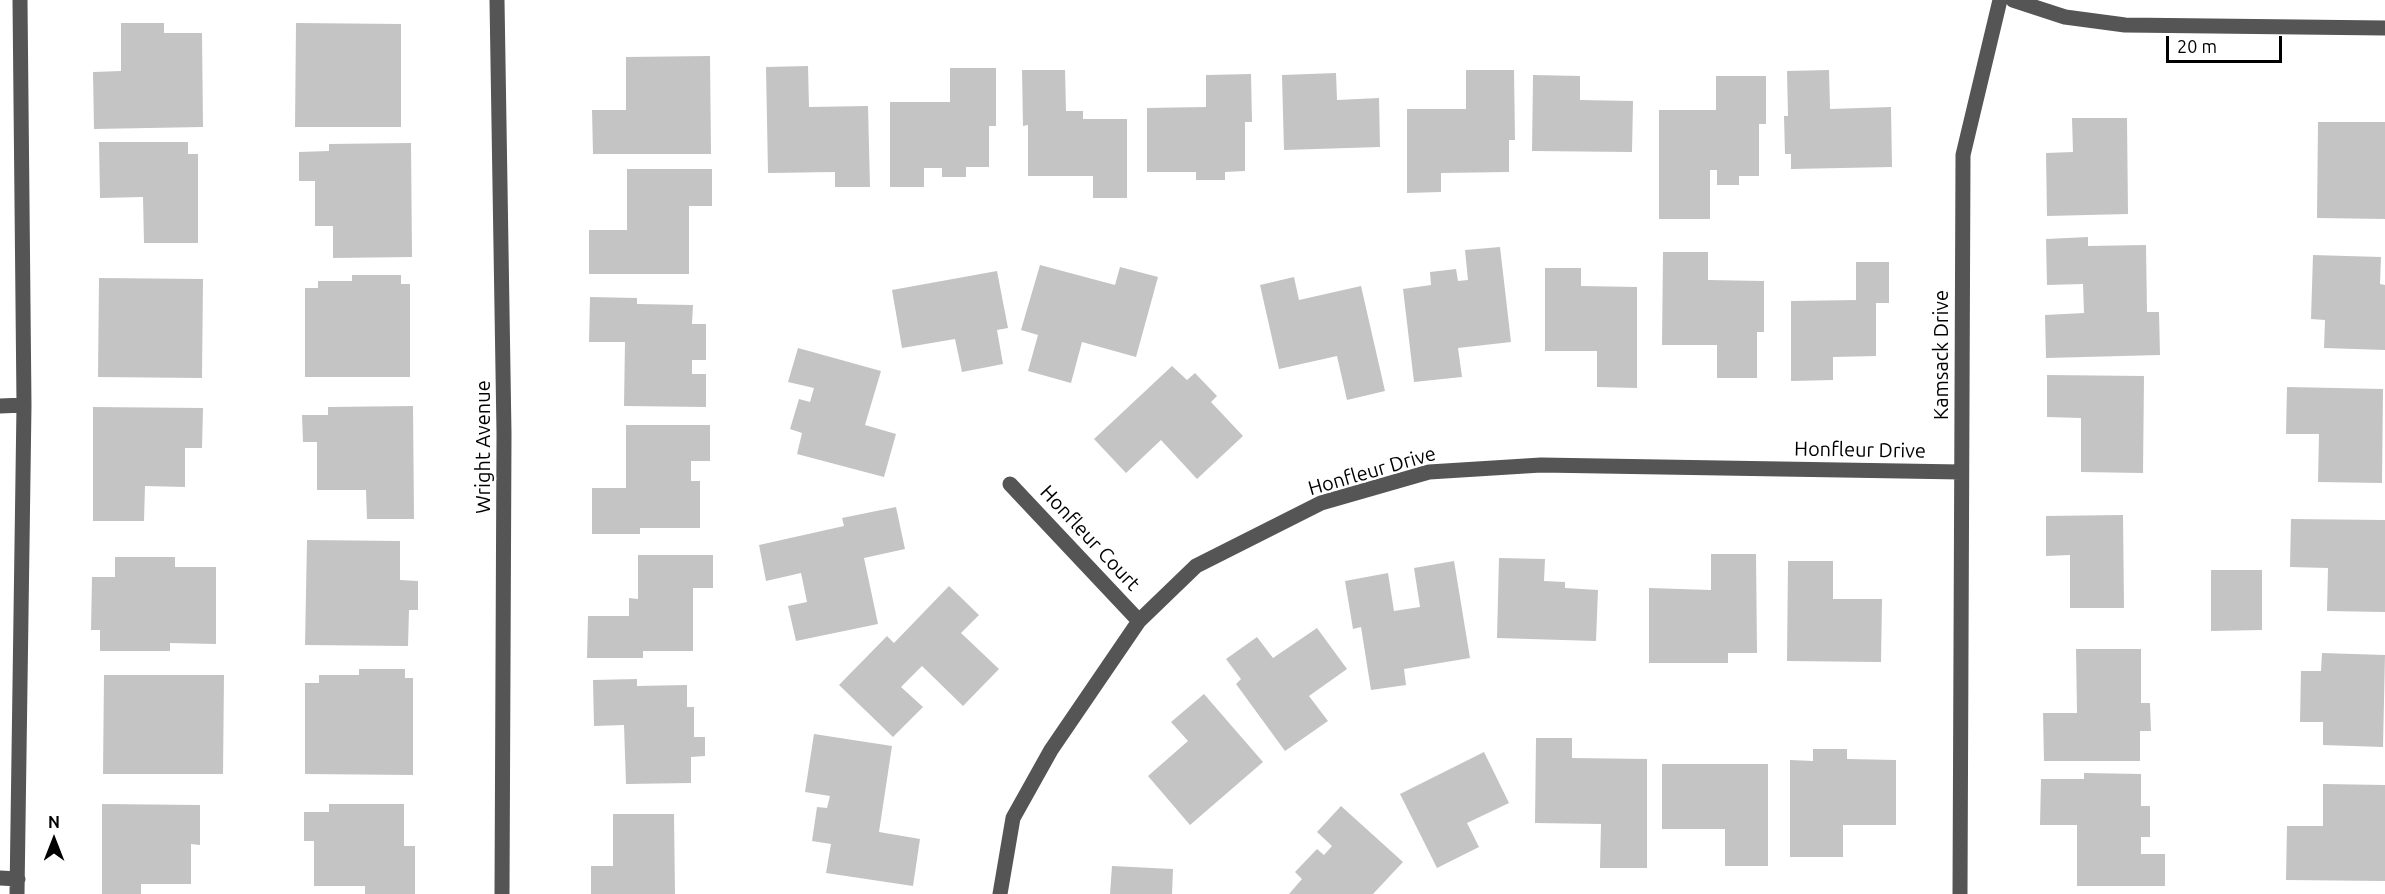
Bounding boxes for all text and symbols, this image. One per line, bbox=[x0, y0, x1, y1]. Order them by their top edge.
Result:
scale bar bbox=[2169, 24, 2284, 62]
text: 20 m bbox=[2177, 36, 2217, 56]
street label: Kamsack Drive bbox=[1929, 290, 1953, 420]
street label: Wright Avenue bbox=[471, 380, 495, 514]
street label: Honfleur Drive bbox=[1794, 437, 1926, 463]
street label: Honfleur Drive bbox=[1305, 441, 1439, 501]
street label: Honfleur Court bbox=[1035, 480, 1145, 596]
north arrow bbox=[24, 810, 84, 870]
text: N bbox=[48, 813, 60, 831]

